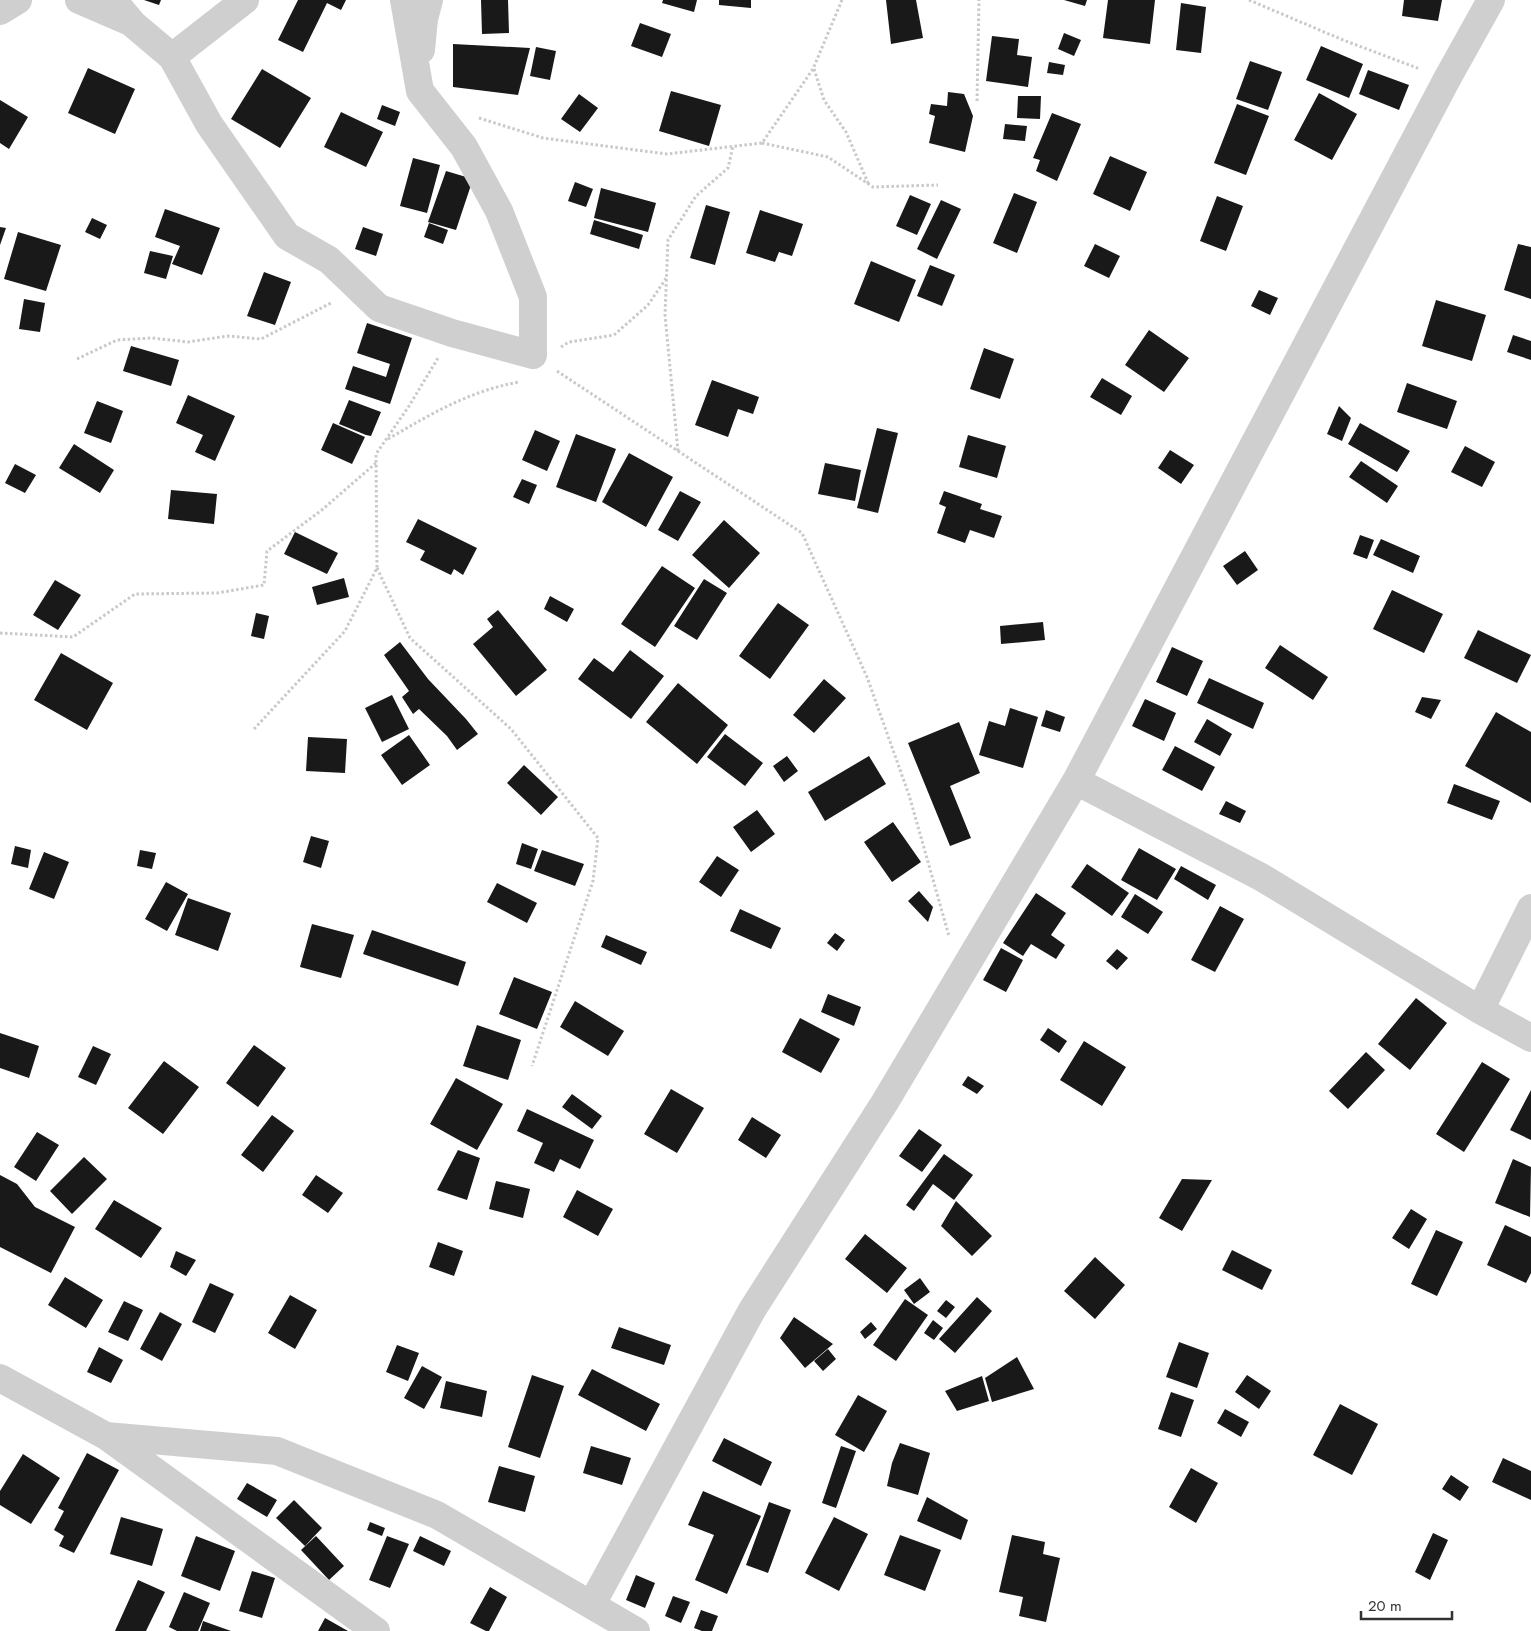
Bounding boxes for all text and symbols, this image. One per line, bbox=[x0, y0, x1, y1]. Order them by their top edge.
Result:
scale bar bbox=[1361, 1588, 1452, 1620]
text: 20 m bbox=[1368, 1595, 1402, 1617]

